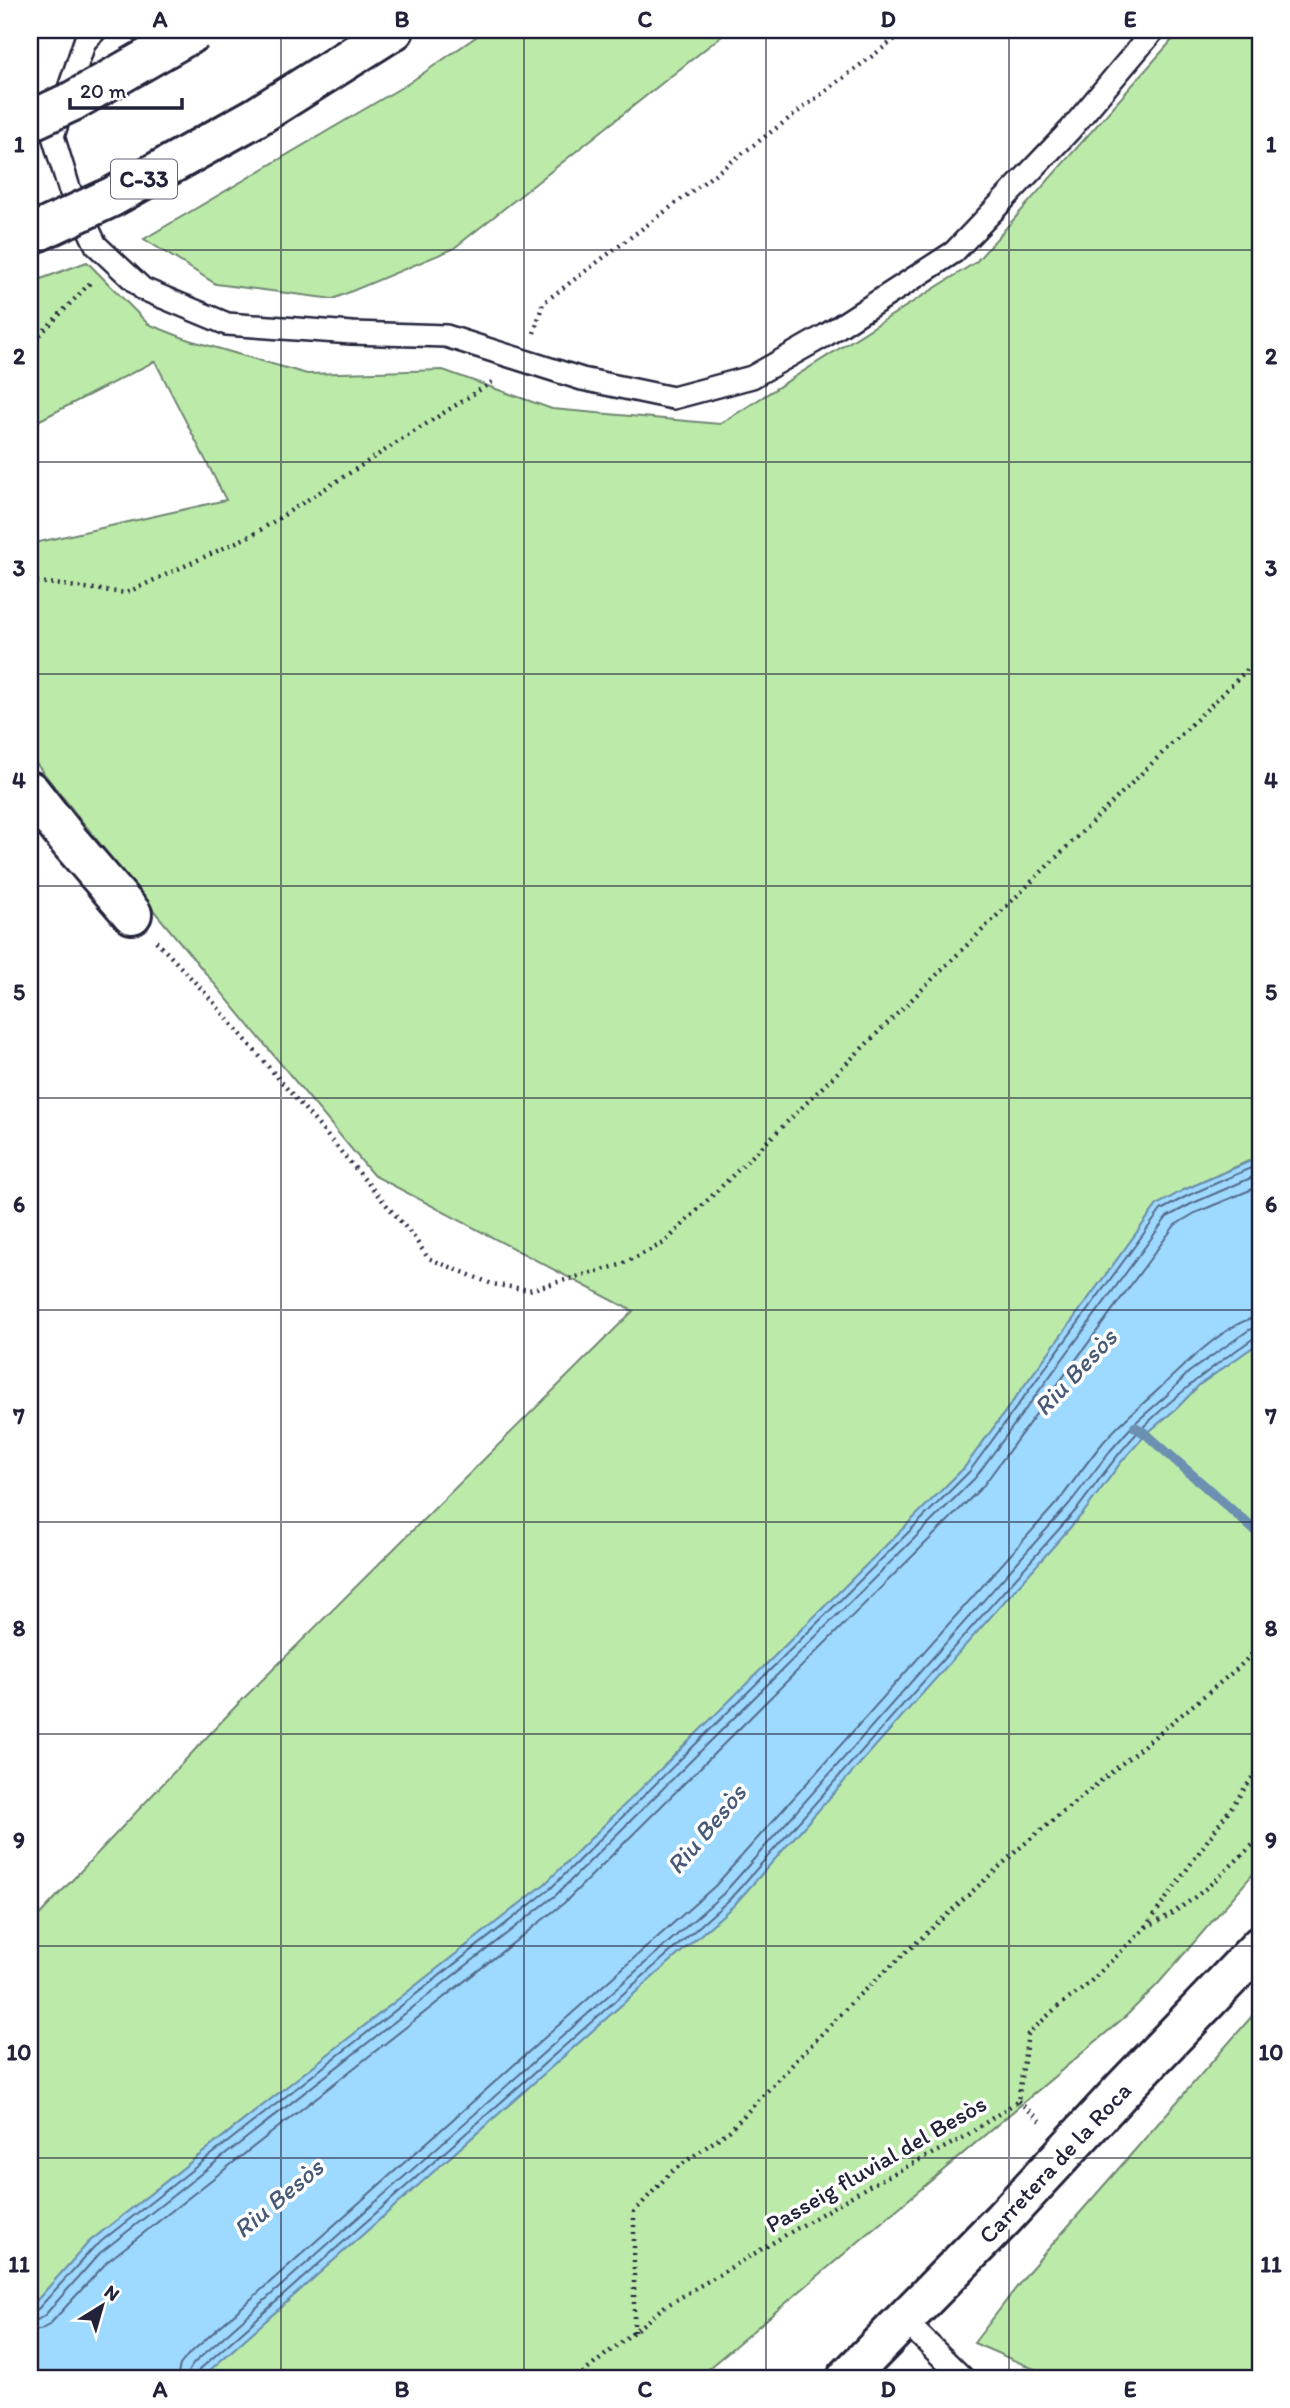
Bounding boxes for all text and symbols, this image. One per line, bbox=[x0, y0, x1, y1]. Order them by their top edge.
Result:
text: A bbox=[152, 5, 168, 33]
text: B bbox=[395, 5, 410, 33]
text: C bbox=[638, 5, 653, 33]
text: D bbox=[880, 5, 896, 33]
text: E bbox=[1124, 5, 1137, 33]
scale bar bbox=[70, 66, 182, 110]
text: 20 m bbox=[80, 78, 127, 103]
text: 1 bbox=[14, 130, 25, 158]
text: 1 bbox=[1266, 130, 1277, 158]
road number: C-33 bbox=[111, 160, 177, 198]
text: 2 bbox=[13, 342, 26, 370]
text: 2 bbox=[1265, 342, 1278, 370]
text: 3 bbox=[13, 554, 26, 582]
text: 3 bbox=[1265, 554, 1278, 582]
text: 4 bbox=[12, 766, 26, 794]
text: 4 bbox=[1264, 766, 1278, 794]
text: 5 bbox=[13, 978, 25, 1006]
text: 5 bbox=[1265, 978, 1277, 1006]
text: 6 bbox=[13, 1190, 25, 1218]
text: 6 bbox=[1265, 1190, 1277, 1218]
water label: Riu Besòs bbox=[1027, 1321, 1124, 1422]
text: 7 bbox=[12, 1402, 25, 1430]
text: 7 bbox=[1264, 1402, 1277, 1430]
text: 8 bbox=[13, 1614, 26, 1642]
text: 8 bbox=[1265, 1614, 1278, 1642]
water label: Riu Besòs bbox=[659, 1776, 754, 1881]
text: 9 bbox=[13, 1826, 25, 1854]
text: 9 bbox=[1265, 1826, 1277, 1854]
text: 10 bbox=[7, 2038, 31, 2066]
text: 10 bbox=[1259, 2038, 1283, 2066]
street label: Carretera de la Roca bbox=[972, 2076, 1137, 2249]
street label: Passeig fluvial del Besòs bbox=[760, 2088, 991, 2239]
water label: Riu Besòs bbox=[226, 2150, 331, 2245]
text: 11 bbox=[8, 2250, 30, 2278]
text: 11 bbox=[1260, 2250, 1282, 2278]
north arrow bbox=[66, 2272, 136, 2342]
text: N bbox=[100, 2280, 124, 2306]
text: A bbox=[152, 2375, 168, 2403]
text: B bbox=[395, 2375, 410, 2403]
text: C bbox=[638, 2375, 653, 2403]
text: D bbox=[880, 2375, 896, 2403]
text: E bbox=[1124, 2375, 1137, 2403]

